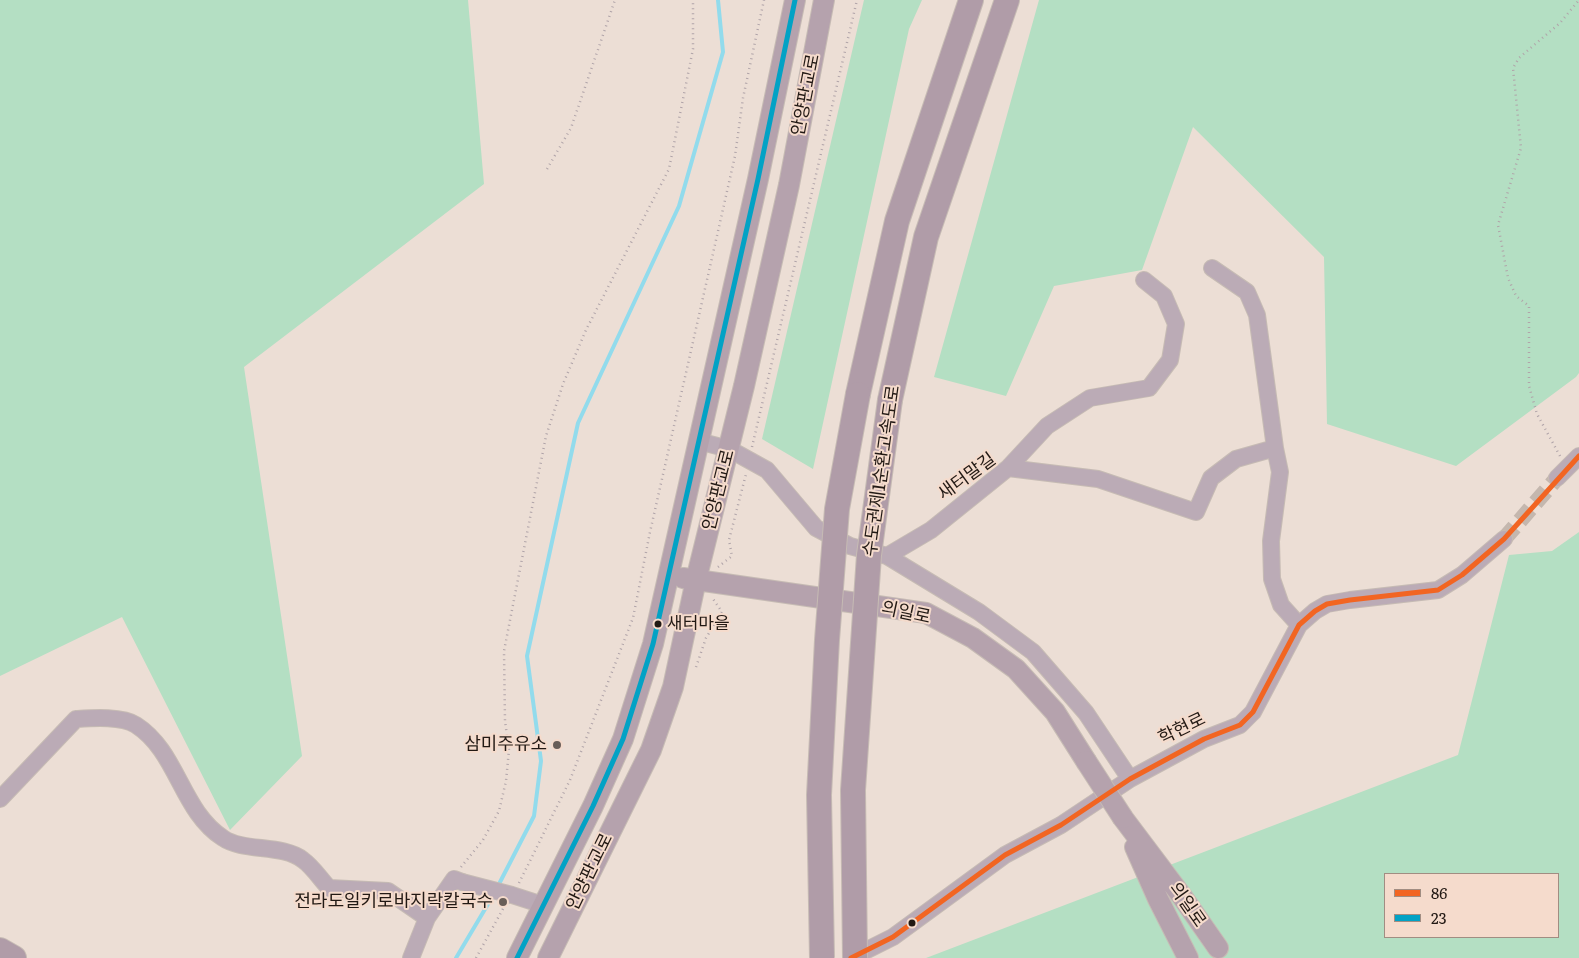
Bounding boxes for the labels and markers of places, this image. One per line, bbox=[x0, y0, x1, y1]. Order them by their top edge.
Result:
place label: 새터마을 bbox=[667, 614, 730, 634]
marker: 새터마을 bbox=[653, 619, 663, 629]
place label: 삼미주유소 bbox=[464, 734, 547, 756]
marker: 삼미주유소 bbox=[551, 739, 563, 751]
place label: 전라도일키로바지락칼국수 bbox=[294, 891, 493, 913]
marker: 전라도일키로바지락칼국수 bbox=[497, 896, 509, 908]
unlabelled marker bbox=[907, 918, 917, 928]

